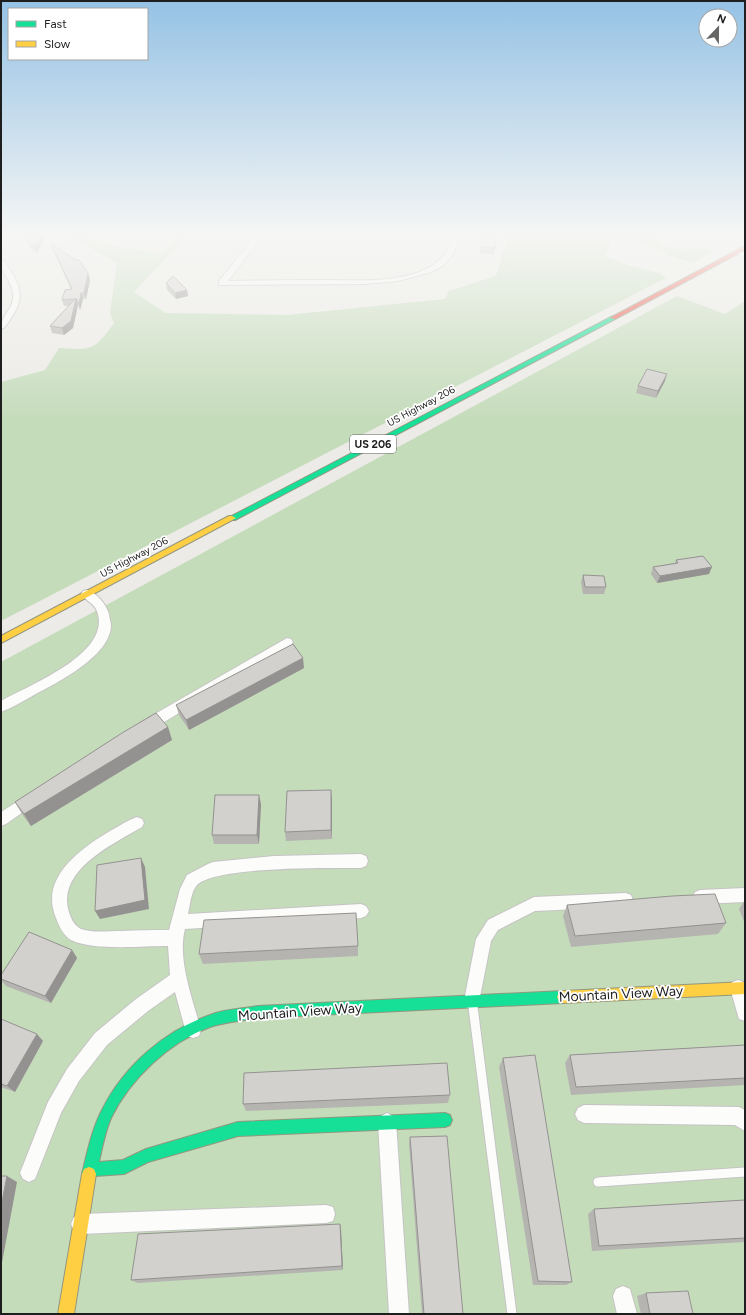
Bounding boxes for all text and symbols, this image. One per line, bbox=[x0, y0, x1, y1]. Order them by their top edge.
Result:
legend bbox=[8, 8, 148, 60]
north arrow bbox=[698, 8, 738, 48]
text: N bbox=[715, 12, 728, 27]
text: Fast bbox=[44, 17, 67, 31]
text: Slow bbox=[44, 37, 71, 51]
street label: US Highway 206 bbox=[385, 382, 457, 429]
road number: US 206 bbox=[350, 435, 396, 453]
street label: US Highway 206 bbox=[98, 533, 170, 580]
street label: Mountain View Way bbox=[558, 982, 684, 1006]
street label: Mountain View Way bbox=[237, 999, 363, 1025]

